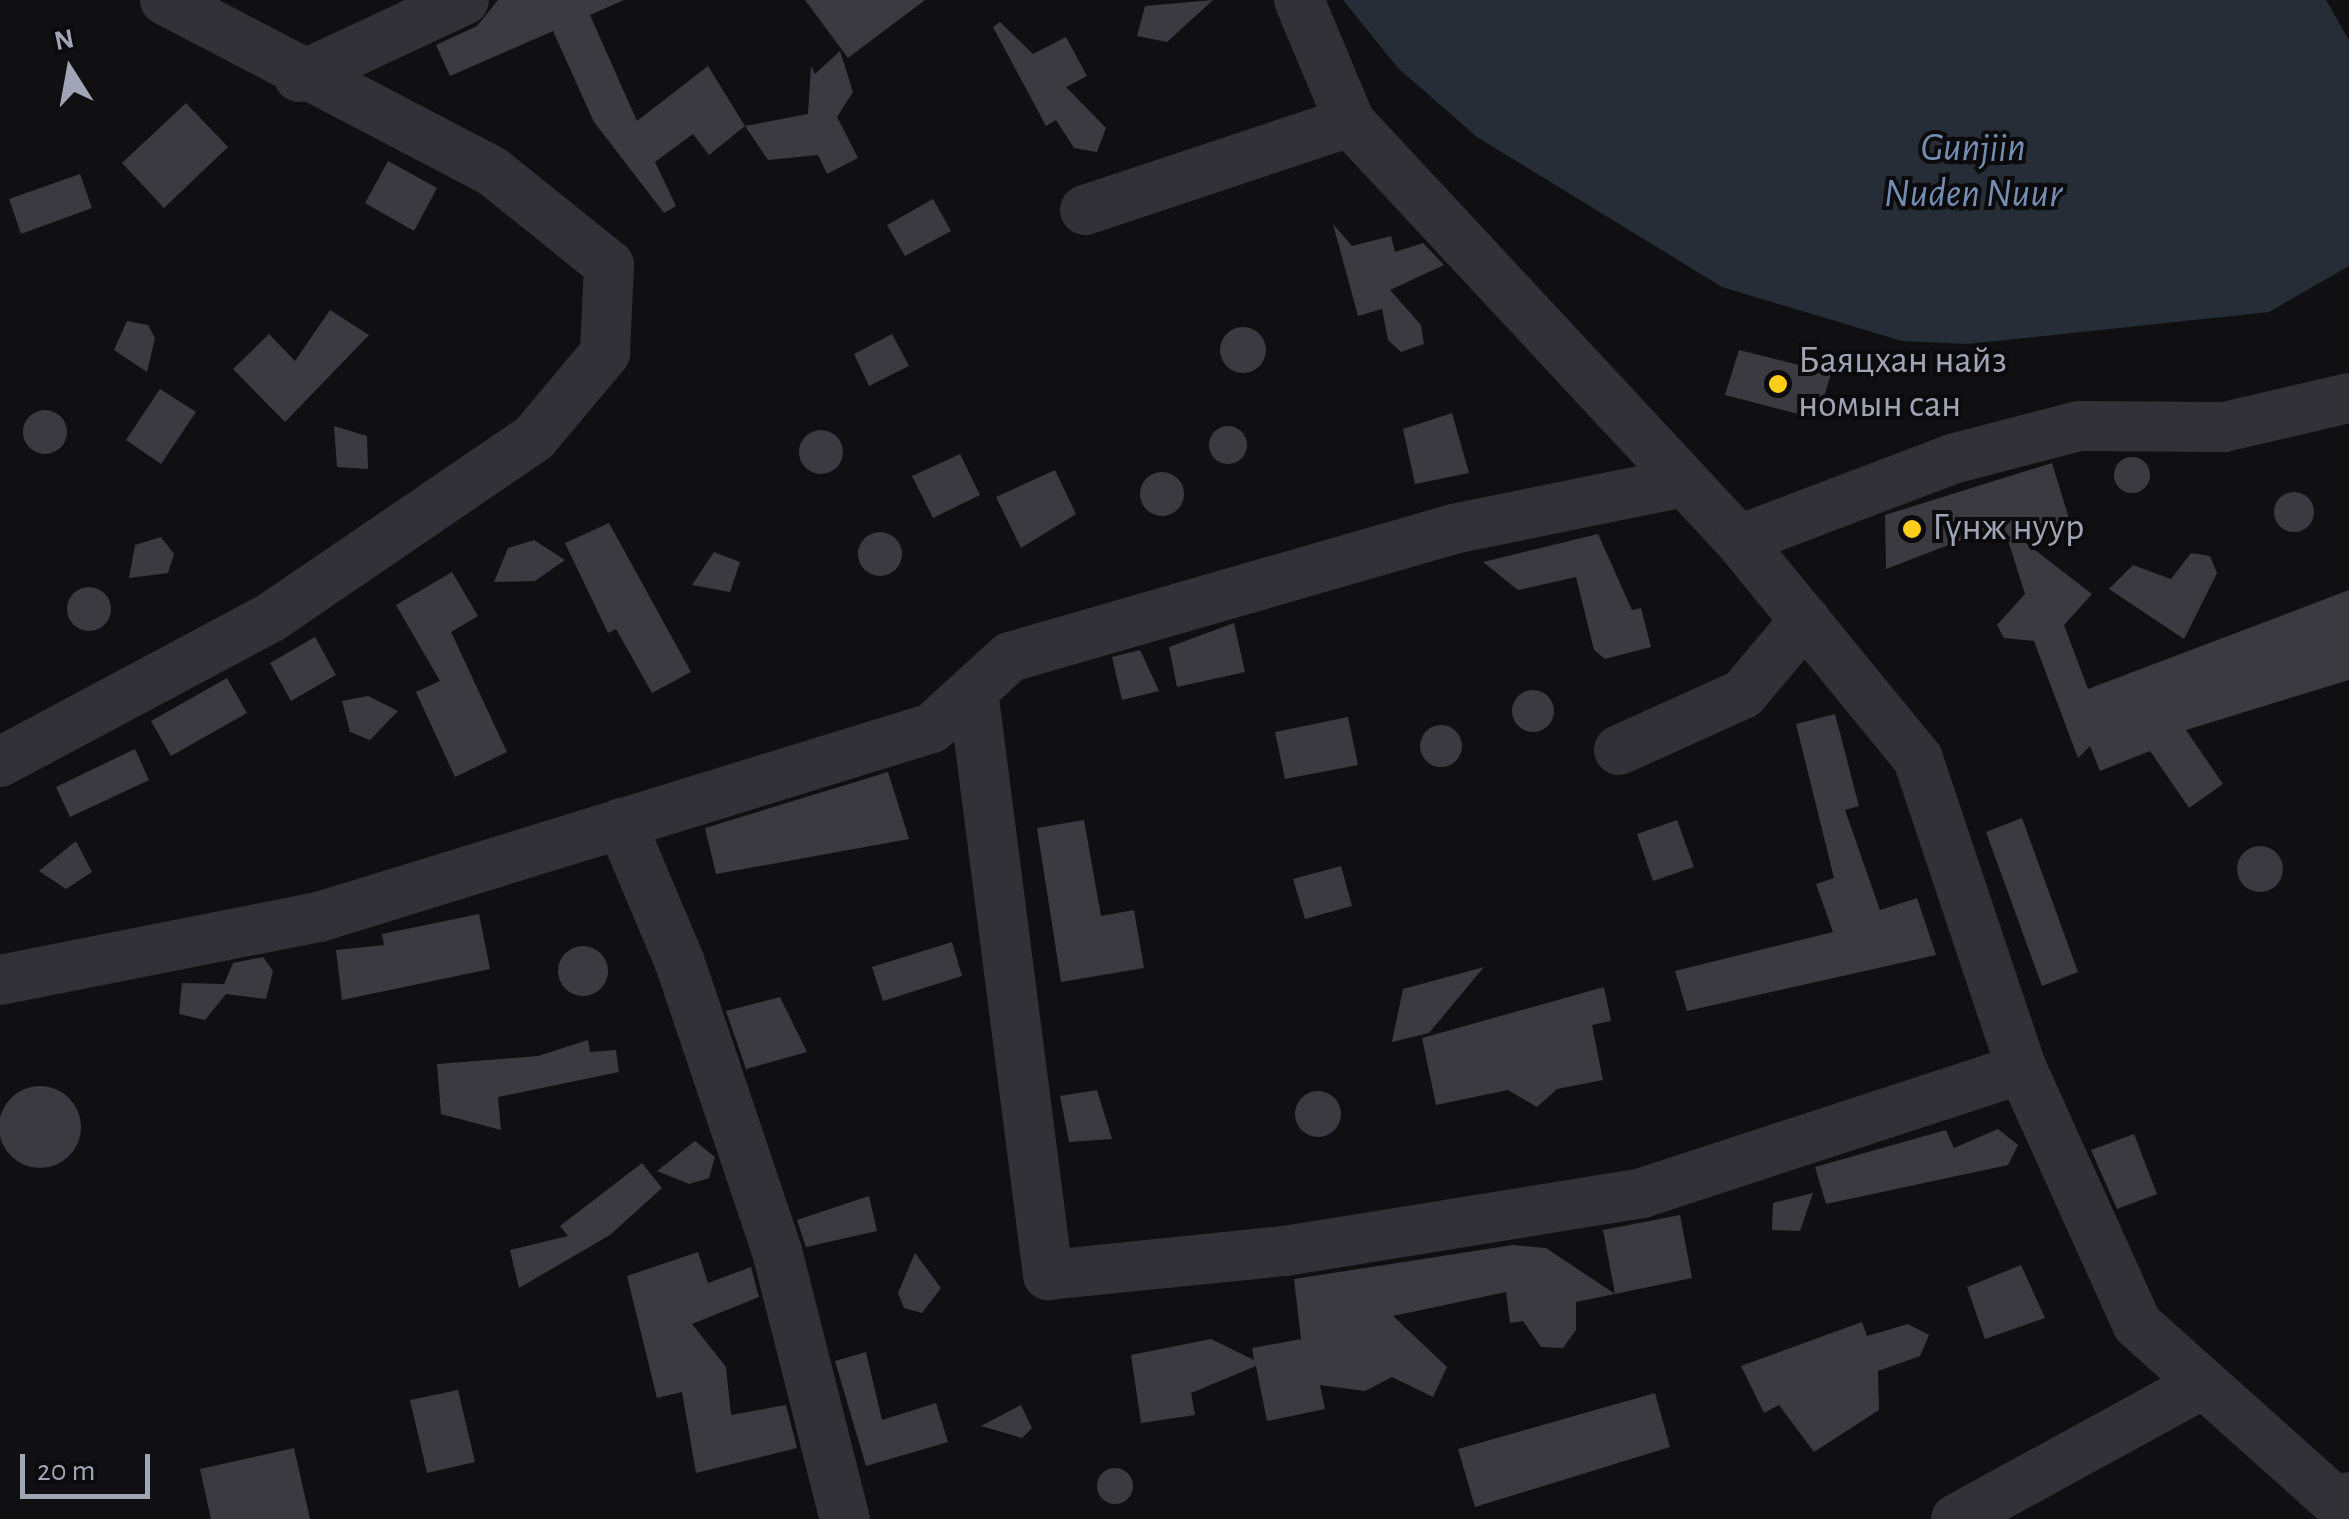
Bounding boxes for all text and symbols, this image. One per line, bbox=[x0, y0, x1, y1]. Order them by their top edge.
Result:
north arrow bbox=[20, 20, 120, 120]
text: N bbox=[52, 25, 77, 56]
water label: Gunjiin Nuden Nuur bbox=[1884, 124, 2062, 218]
place label: Баяцхан найз номын сан bbox=[1798, 339, 2007, 428]
marker: Баяцхан найз номын сан bbox=[1767, 373, 1789, 395]
place label: Гүнж нуур bbox=[1932, 506, 2084, 552]
marker: Гүнж нуур bbox=[1901, 518, 1923, 540]
scale bar bbox=[25, 1434, 155, 1496]
text: 20 m bbox=[37, 1456, 95, 1486]

